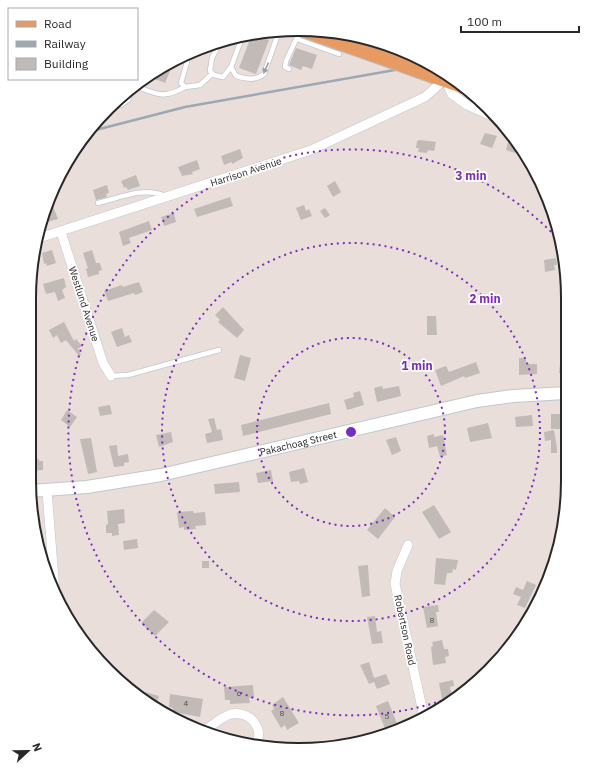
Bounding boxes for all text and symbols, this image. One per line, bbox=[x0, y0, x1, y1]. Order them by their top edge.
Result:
legend bbox=[8, 8, 138, 80]
scale bar bbox=[461, 8, 579, 34]
text: 100 m bbox=[467, 14, 502, 29]
text: Road bbox=[44, 16, 72, 31]
text: Railway bbox=[44, 36, 86, 51]
text: Building bbox=[44, 56, 89, 71]
one-way arrow bbox=[263, 62, 269, 74]
street label: Harrison Avenue bbox=[209, 154, 284, 190]
text: 3 min bbox=[455, 168, 487, 183]
street label: Westlund Avenue bbox=[66, 265, 102, 344]
text: 2 min bbox=[469, 291, 501, 306]
text: 1 min bbox=[401, 358, 433, 373]
centre of rings bbox=[344, 425, 358, 439]
street label: Pakachoag Street bbox=[258, 427, 338, 458]
street label: Robertson Road bbox=[391, 593, 419, 667]
house number: 8 bbox=[430, 615, 435, 625]
house number: 6 bbox=[237, 688, 242, 698]
house number: 4 bbox=[184, 698, 189, 708]
house number: 8 bbox=[280, 708, 285, 718]
house number: 5 bbox=[385, 711, 390, 721]
north arrow bbox=[8, 731, 48, 771]
text: N bbox=[29, 741, 45, 754]

